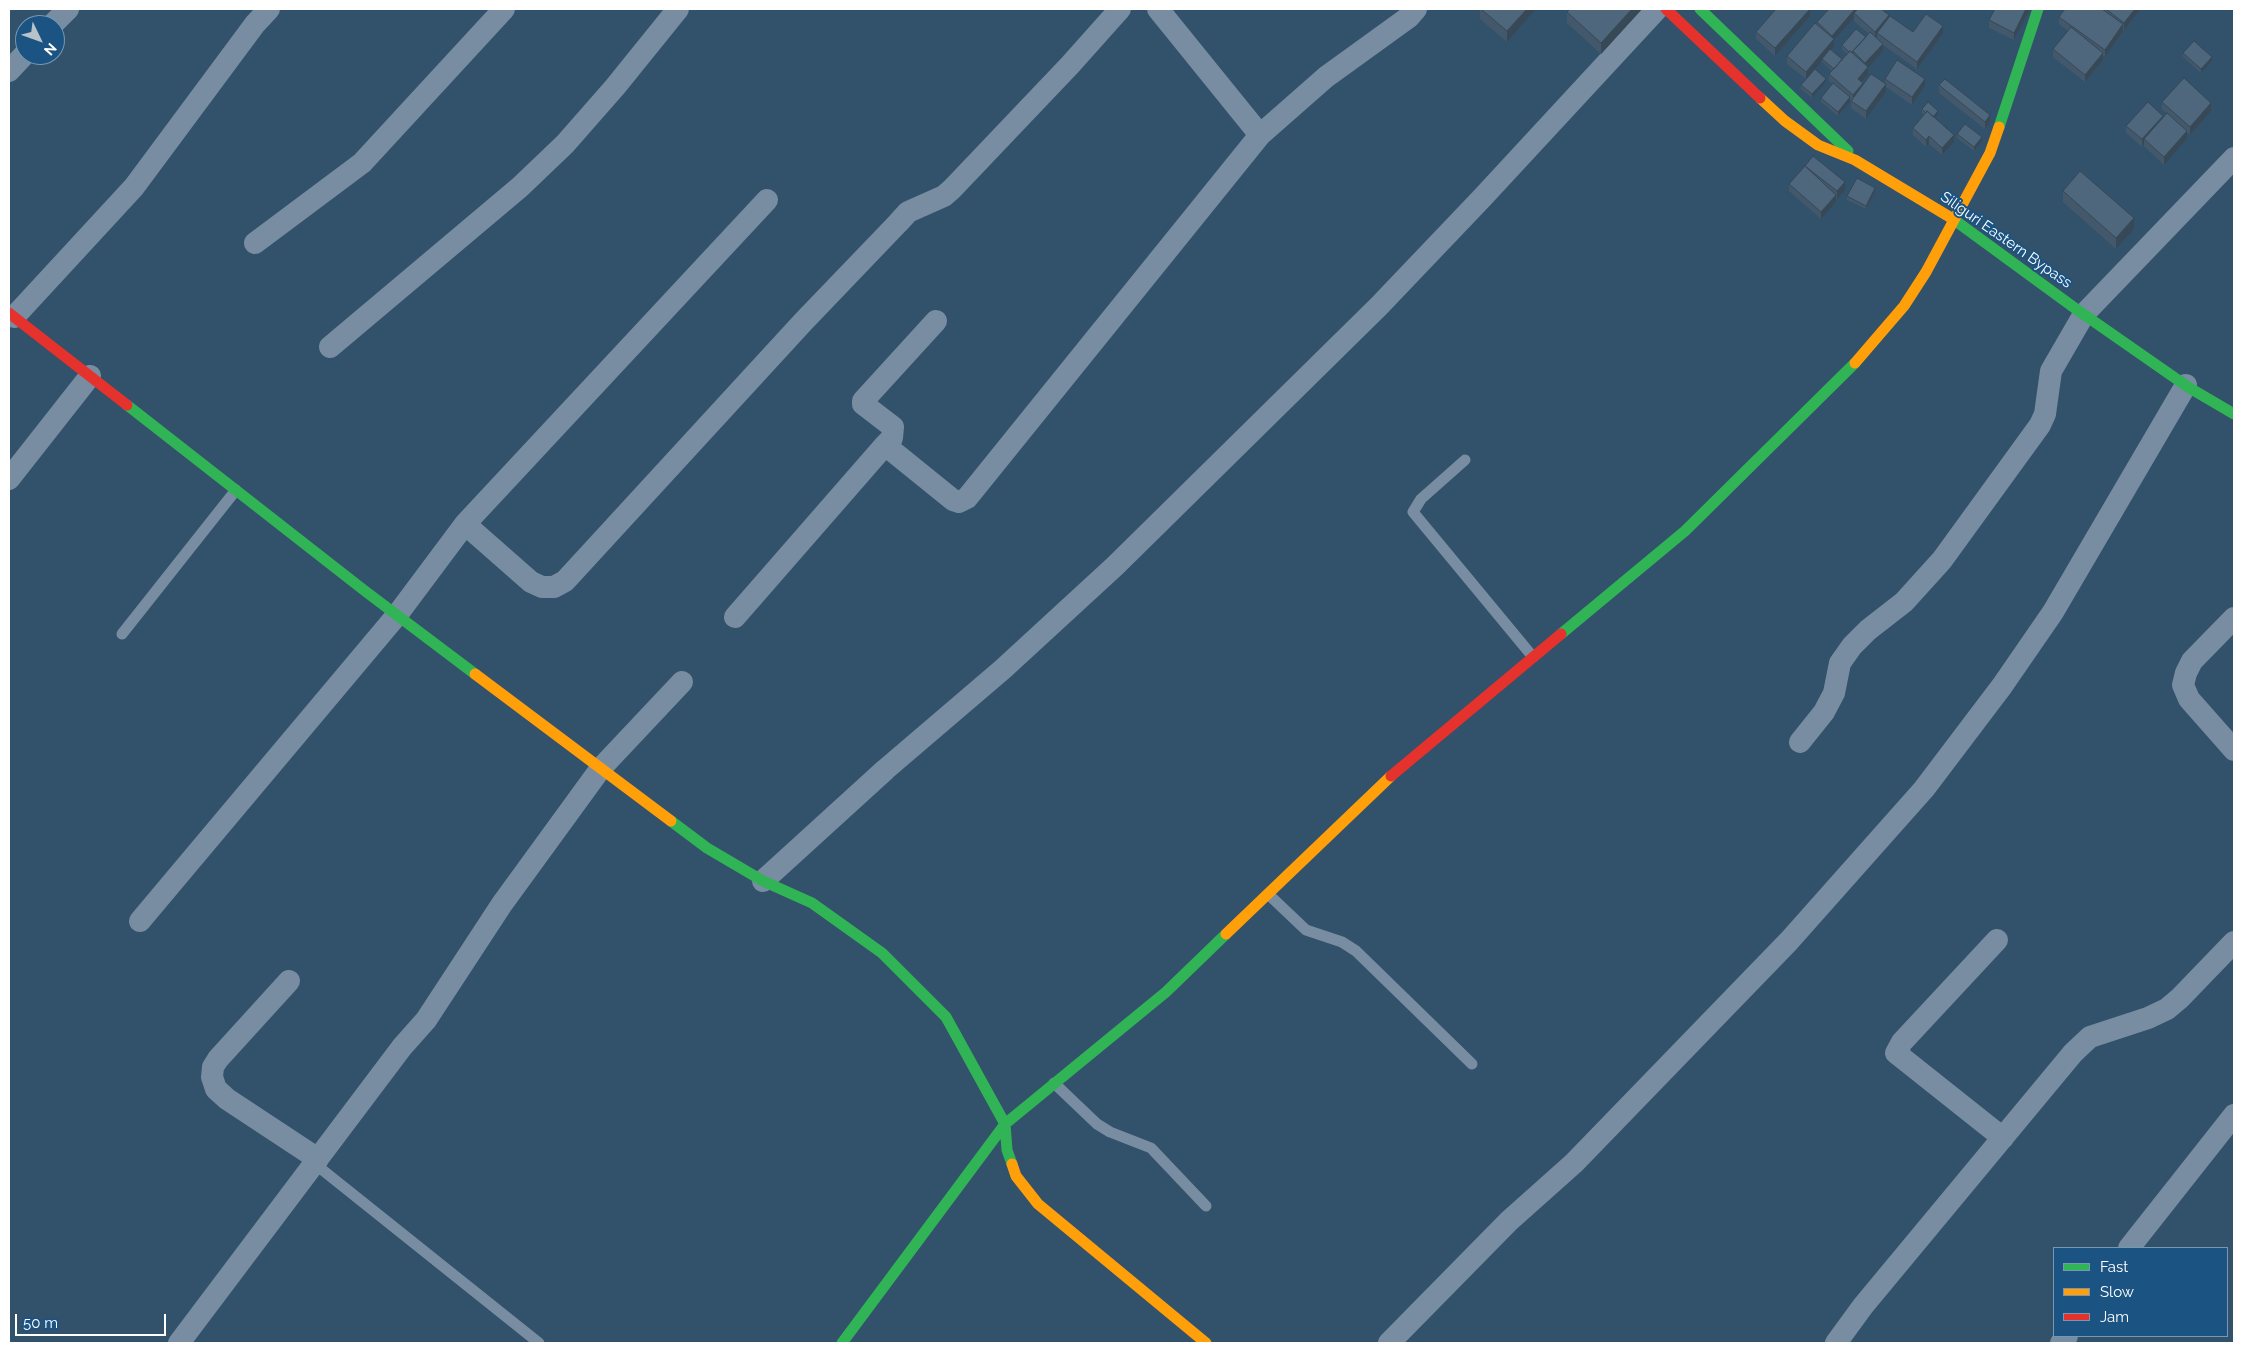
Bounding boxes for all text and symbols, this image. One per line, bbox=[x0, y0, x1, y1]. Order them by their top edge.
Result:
north arrow bbox=[15, 15, 65, 65]
text: N bbox=[41, 40, 60, 59]
street label: Siliguri Eastern Bypass bbox=[1937, 188, 2075, 292]
legend bbox=[2053, 1247, 2228, 1337]
text: Fast bbox=[2100, 1258, 2128, 1276]
text: Slow bbox=[2100, 1283, 2134, 1301]
scale bar bbox=[18, 1304, 169, 1336]
text: Jam bbox=[2100, 1308, 2129, 1326]
text: 50 m bbox=[23, 1314, 58, 1332]

